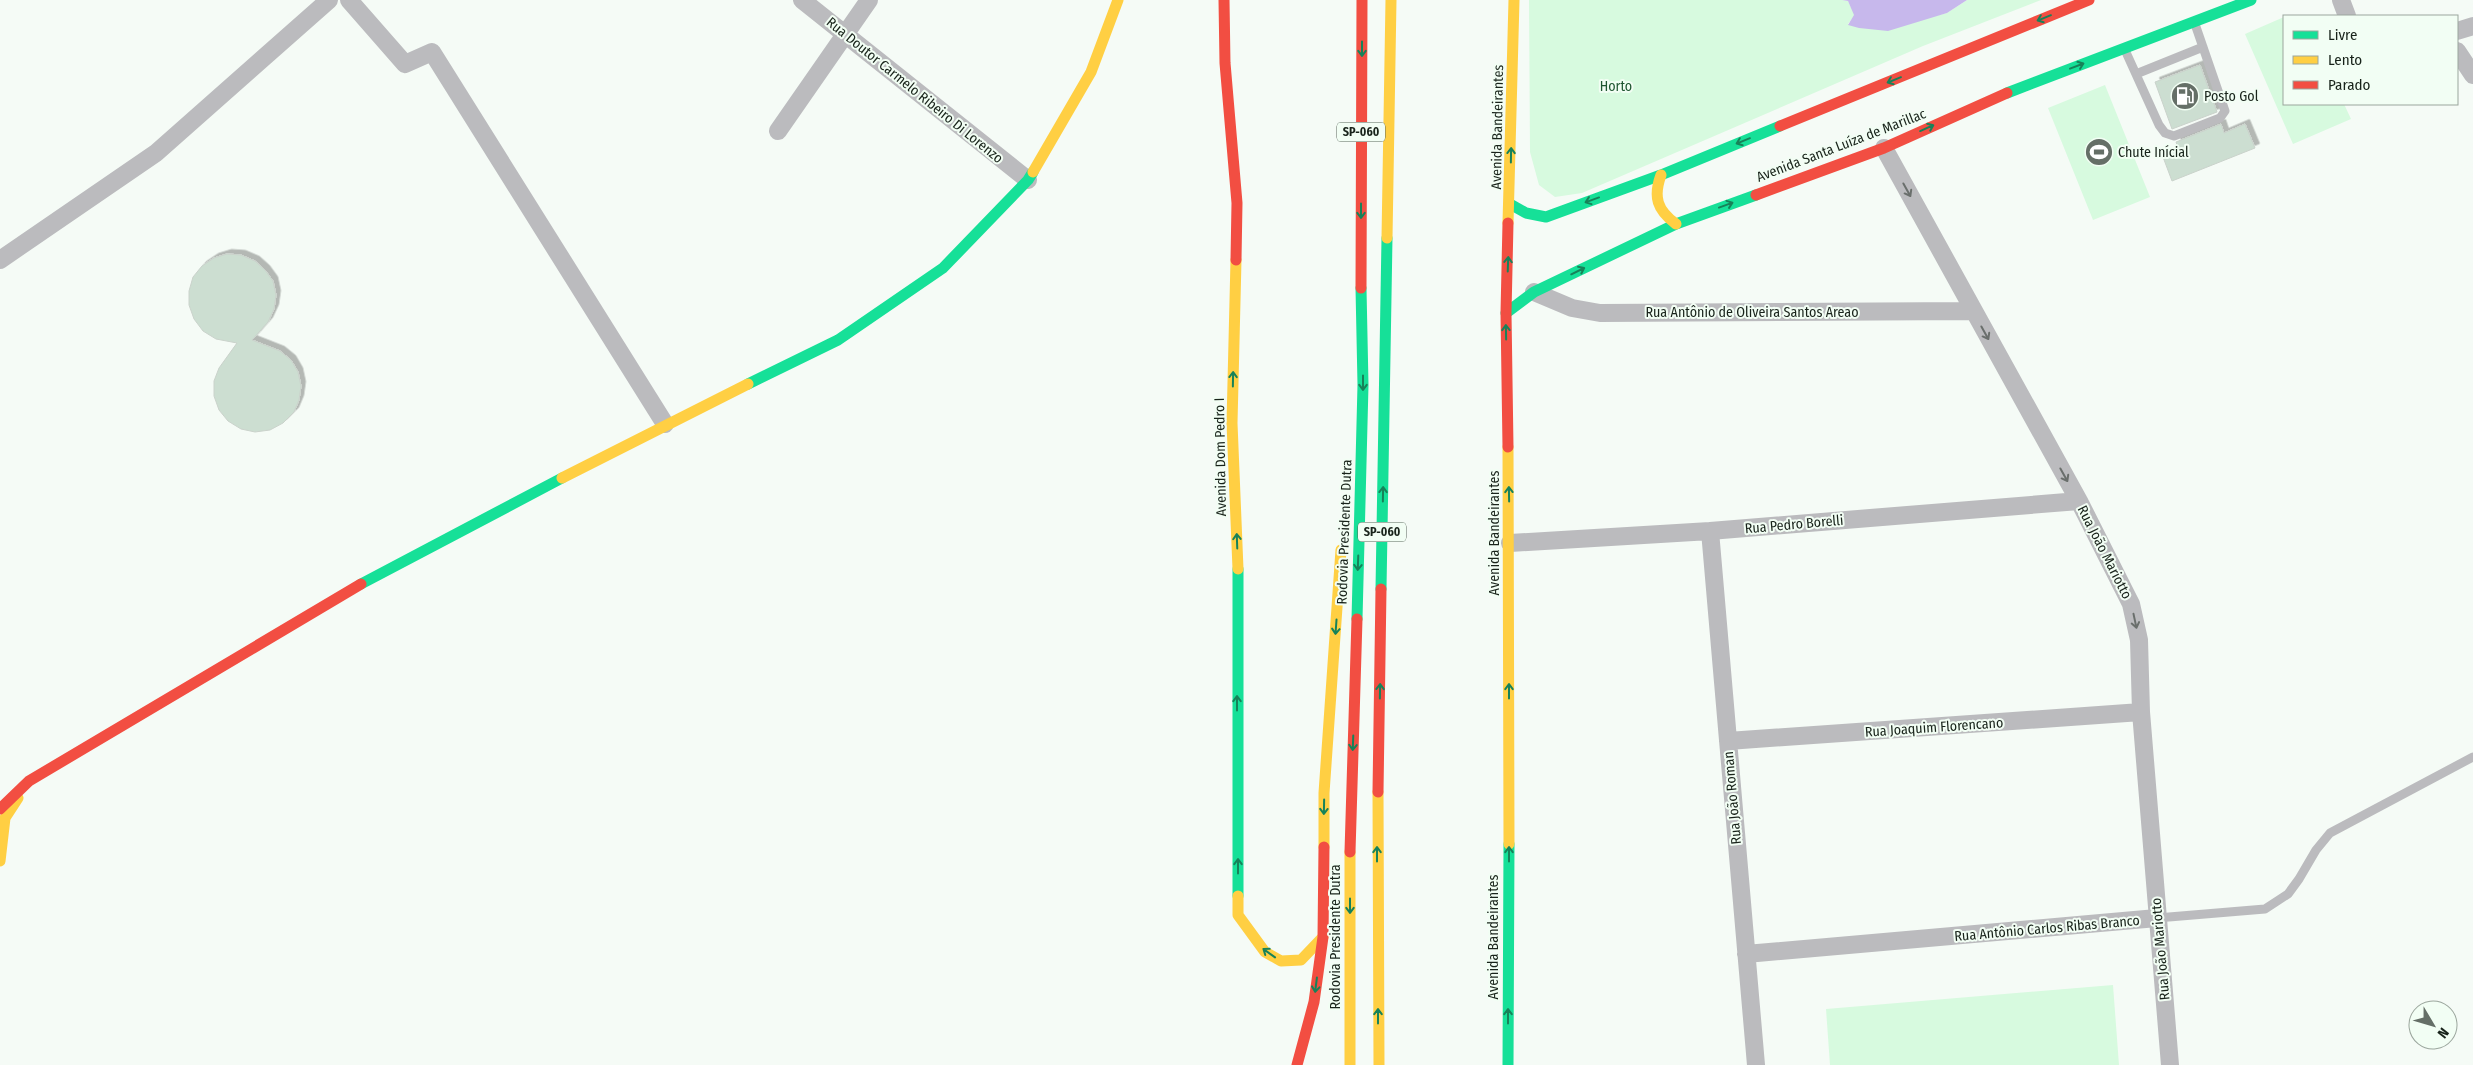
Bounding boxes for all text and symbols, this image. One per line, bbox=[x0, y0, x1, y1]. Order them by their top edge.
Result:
street label: Rua Doutor Carmelo Ribeiro Di Lorenzo bbox=[823, 14, 1006, 167]
one-way arrow bbox=[2037, 14, 2052, 24]
legend bbox=[2283, 15, 2458, 105]
text: Livre bbox=[2328, 26, 2357, 44]
one-way arrow bbox=[1357, 40, 1367, 56]
text: Lento bbox=[2328, 51, 2362, 69]
one-way arrow bbox=[2069, 60, 2084, 70]
street label: Avenida Bandeirantes bbox=[1488, 64, 1507, 190]
one-way arrow bbox=[1886, 76, 1902, 85]
text: Parado bbox=[2328, 76, 2371, 94]
park label: Horto bbox=[1600, 78, 1632, 95]
fuel station icon: Posto Gol bbox=[2170, 81, 2200, 111]
place label: Posto Gol bbox=[2204, 88, 2259, 105]
street label: Avenida Santa Luíza de Marillac bbox=[1754, 105, 1928, 186]
road number: SP-060 bbox=[1337, 122, 1385, 142]
one-way arrow bbox=[1919, 123, 1934, 132]
one-way arrow bbox=[1736, 137, 1751, 147]
sports icon: Chute Inícial bbox=[2084, 137, 2114, 167]
place label: Chute Inícial bbox=[2118, 144, 2189, 161]
one-way arrow bbox=[1507, 148, 1516, 164]
one-way arrow bbox=[1902, 183, 1912, 198]
one-way arrow bbox=[1584, 196, 1600, 205]
one-way arrow bbox=[1718, 200, 1733, 209]
one-way arrow bbox=[1356, 202, 1366, 219]
one-way arrow bbox=[1503, 256, 1513, 272]
one-way arrow bbox=[1570, 266, 1585, 275]
street label: Rua Antônio de Oliveira Santos Areao bbox=[1645, 304, 1859, 321]
one-way arrow bbox=[1502, 324, 1511, 340]
one-way arrow bbox=[1981, 325, 1991, 339]
one-way arrow bbox=[1228, 371, 1238, 387]
one-way arrow bbox=[1358, 375, 1368, 391]
street label: Avenida Dom Pedro I bbox=[1211, 397, 1230, 516]
street label: Rodovia Presidente Dutra bbox=[1333, 459, 1356, 605]
one-way arrow bbox=[2060, 467, 2069, 482]
street label: Avenida Bandeirantes bbox=[1486, 471, 1503, 595]
one-way arrow bbox=[1378, 486, 1388, 502]
one-way arrow bbox=[1504, 486, 1514, 502]
street label: Rua João Mariotto bbox=[2074, 503, 2135, 602]
street label: Rua Pedro Borelli bbox=[1744, 512, 1844, 537]
road number: SP-060 bbox=[1358, 522, 1406, 542]
one-way arrow bbox=[1232, 533, 1241, 549]
one-way arrow bbox=[1353, 555, 1363, 571]
one-way arrow bbox=[2130, 612, 2140, 628]
one-way arrow bbox=[1331, 619, 1340, 635]
one-way arrow bbox=[1375, 684, 1384, 700]
one-way arrow bbox=[1504, 684, 1514, 700]
one-way arrow bbox=[1232, 696, 1242, 712]
street label: Rua Joaquim Florencano bbox=[1864, 714, 2004, 741]
one-way arrow bbox=[1349, 735, 1358, 751]
street label: Rua João Roman bbox=[1720, 751, 1745, 845]
one-way arrow bbox=[1319, 798, 1329, 815]
one-way arrow bbox=[1372, 846, 1382, 862]
one-way arrow bbox=[1504, 846, 1513, 862]
one-way arrow bbox=[1233, 858, 1243, 874]
street label: Rodovia Presidente Dutra bbox=[1327, 864, 1344, 1010]
street label: Avenida Bandeirantes bbox=[1485, 875, 1502, 999]
one-way arrow bbox=[1345, 897, 1355, 913]
street label: Rua João Mariotto bbox=[2148, 897, 2173, 1001]
street label: Rua Antônio Carlos Ribas Branco bbox=[1954, 912, 2140, 945]
one-way arrow bbox=[1262, 948, 1276, 958]
one-way arrow bbox=[1311, 977, 1321, 993]
north arrow bbox=[2408, 1000, 2458, 1050]
one-way arrow bbox=[1373, 1009, 1383, 1025]
one-way arrow bbox=[1503, 1009, 1513, 1025]
text: N bbox=[2434, 1024, 2452, 1041]

